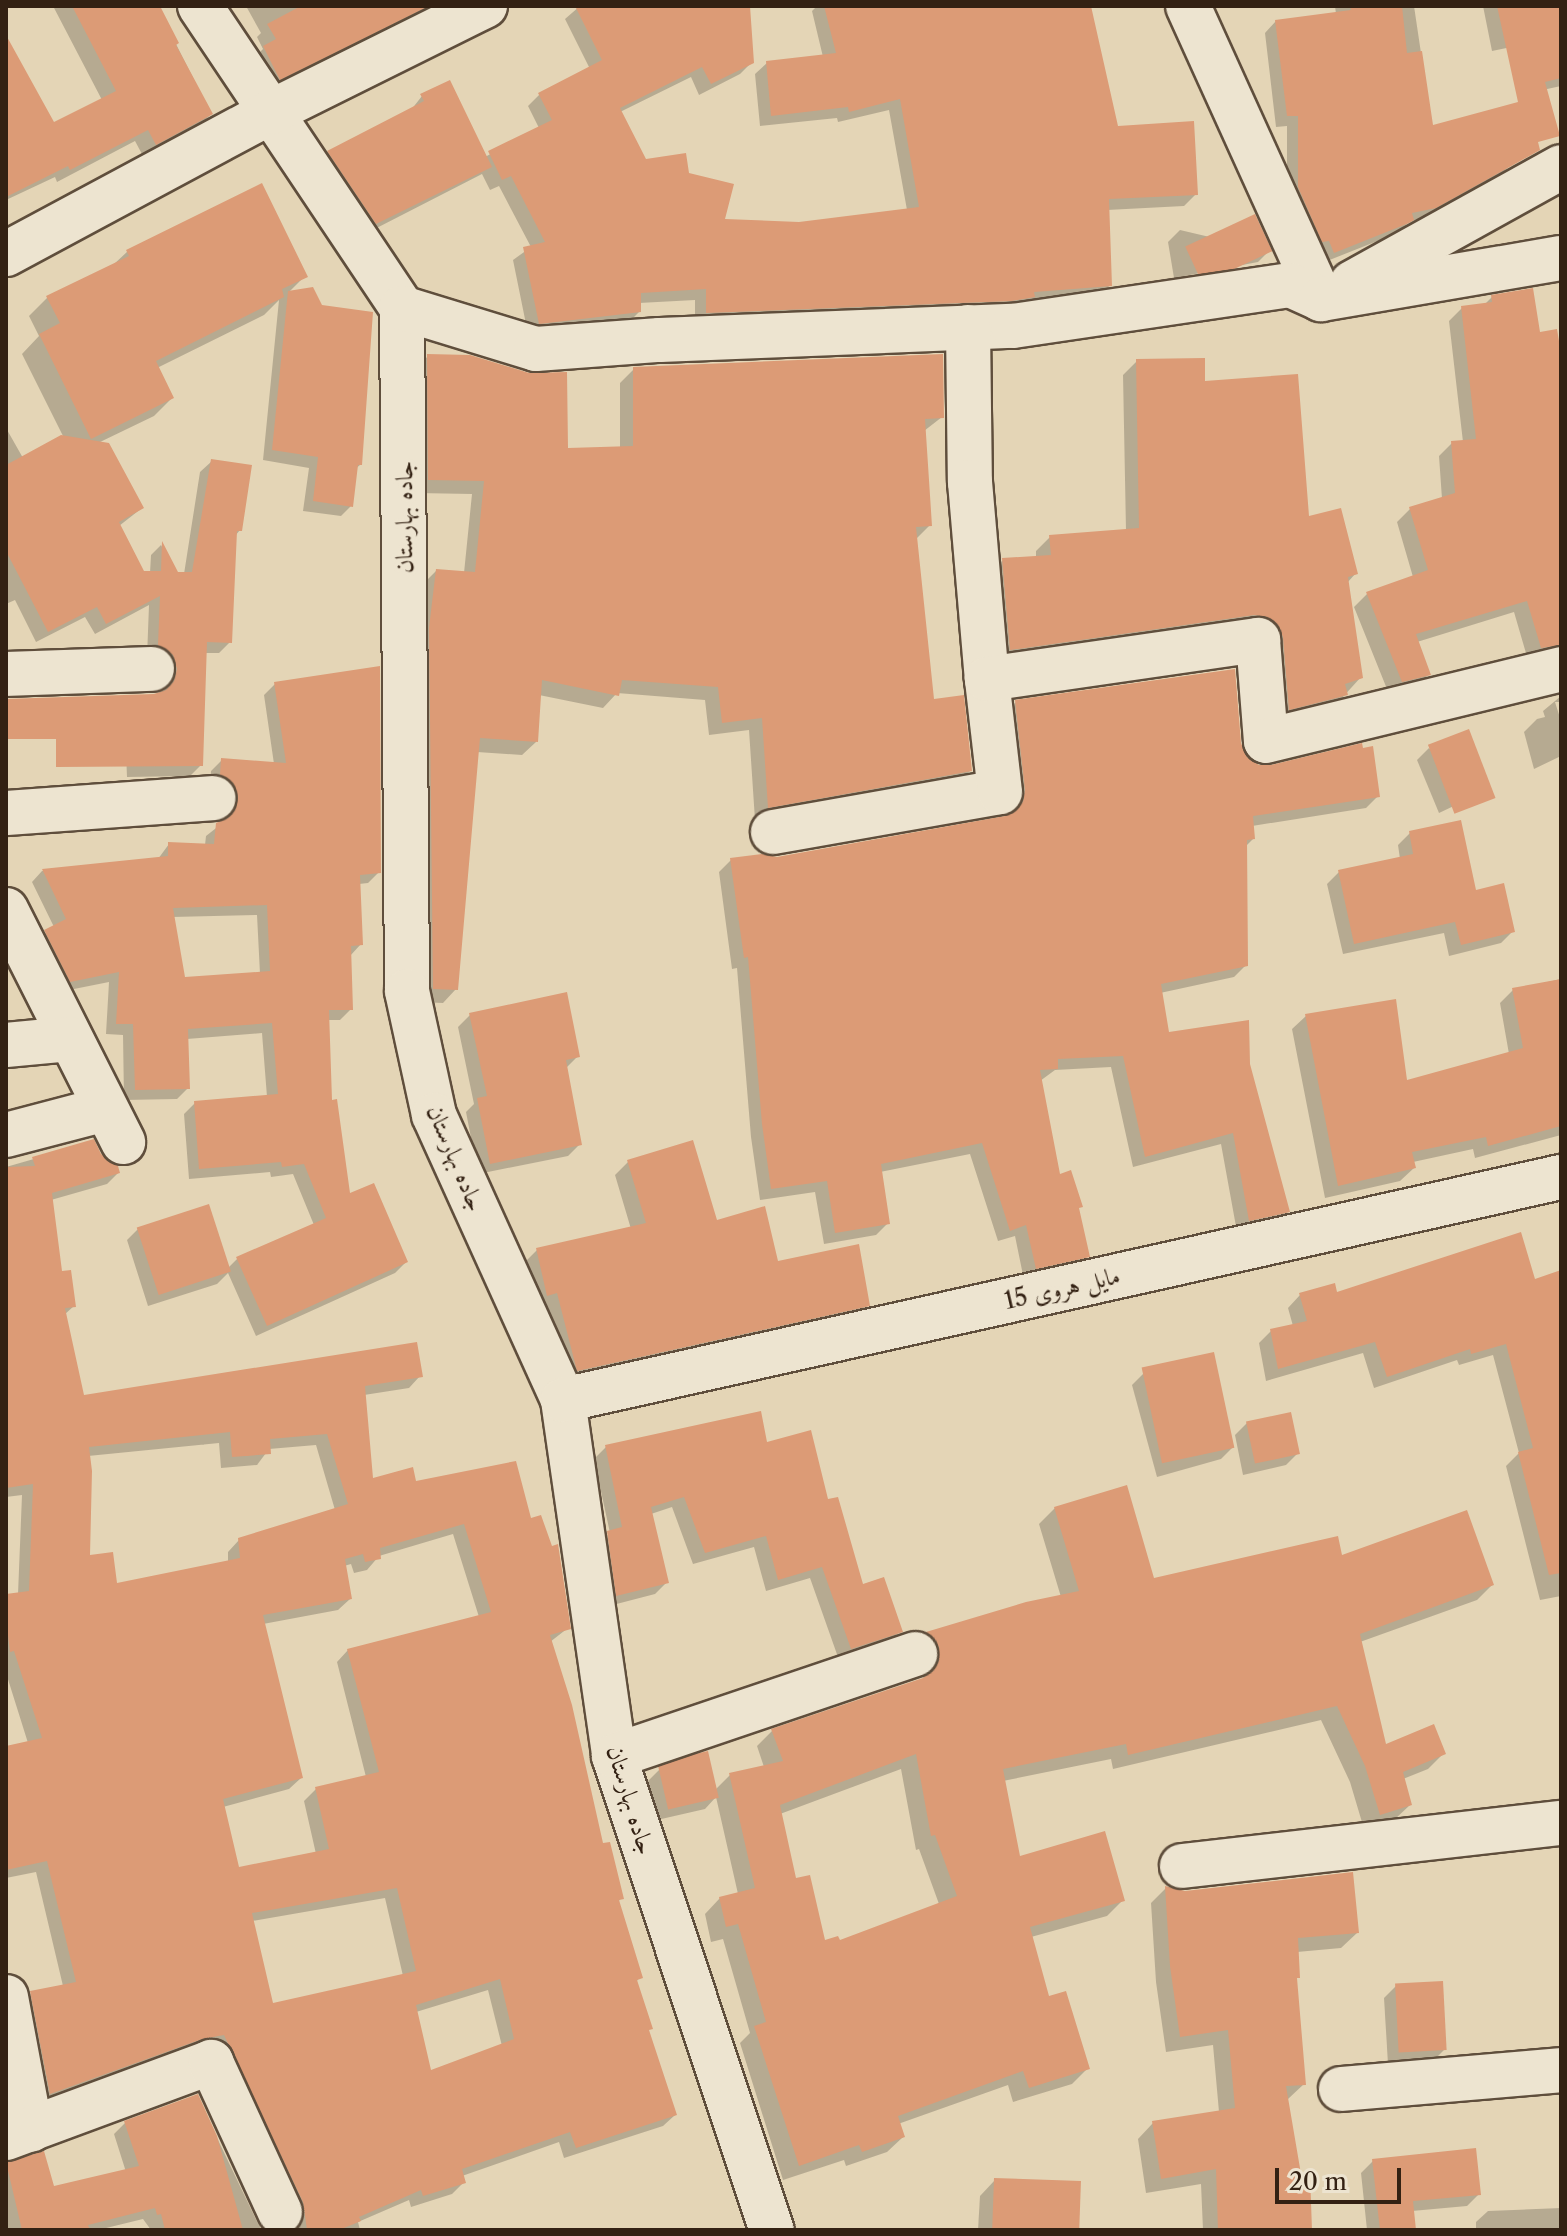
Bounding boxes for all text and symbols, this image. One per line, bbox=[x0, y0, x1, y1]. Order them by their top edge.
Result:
street label: جاده بهارستان bbox=[390, 461, 418, 573]
street label: جاده بهارستان bbox=[421, 1101, 491, 1215]
street label: مایل هروی 15 bbox=[1001, 1261, 1123, 1315]
street label: جاده بهارستان bbox=[601, 1742, 661, 1858]
scale bar bbox=[1279, 2152, 1405, 2202]
text: 20 m bbox=[1289, 2167, 1347, 2196]

